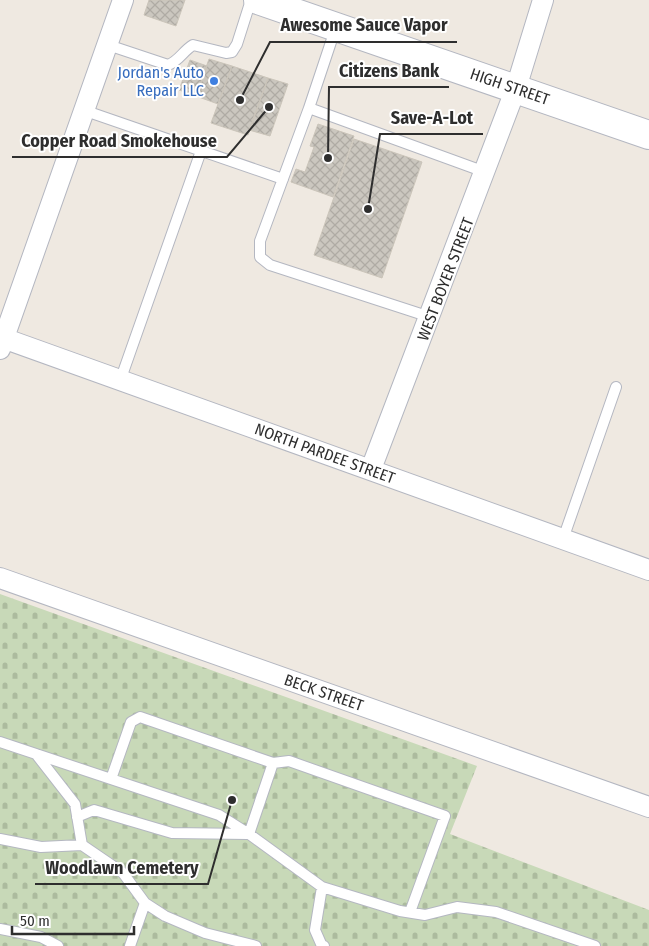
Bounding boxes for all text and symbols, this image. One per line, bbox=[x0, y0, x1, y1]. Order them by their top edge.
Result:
callout: Awesome Sauce Vapor bbox=[270, 9, 457, 42]
text: Awesome Sauce Vapor bbox=[279, 14, 448, 36]
callout: Citizens Bank bbox=[329, 54, 449, 87]
text: Citizens Bank bbox=[339, 60, 440, 82]
place label: Jordan's Auto Repair LLC bbox=[118, 63, 204, 100]
street label: HIGH STREET bbox=[468, 64, 553, 109]
marker: Jordan's Auto Repair LLC bbox=[208, 75, 220, 87]
callout: Save-A-Lot bbox=[380, 101, 483, 134]
text: Save-A-Lot bbox=[391, 107, 474, 129]
callout: Copper Road Smokehouse bbox=[12, 124, 227, 157]
text: Copper Road Smokehouse bbox=[21, 130, 217, 152]
street label: WEST BOYER STREET bbox=[413, 214, 478, 343]
street label: NORTH PARDEE STREET bbox=[252, 419, 398, 488]
street label: BECK STREET bbox=[282, 670, 367, 715]
callout: Woodlawn Cemetery bbox=[35, 851, 208, 884]
text: Woodlawn Cemetery bbox=[45, 857, 199, 879]
scale bar bbox=[12, 904, 135, 936]
text: 50 m bbox=[20, 912, 50, 930]

